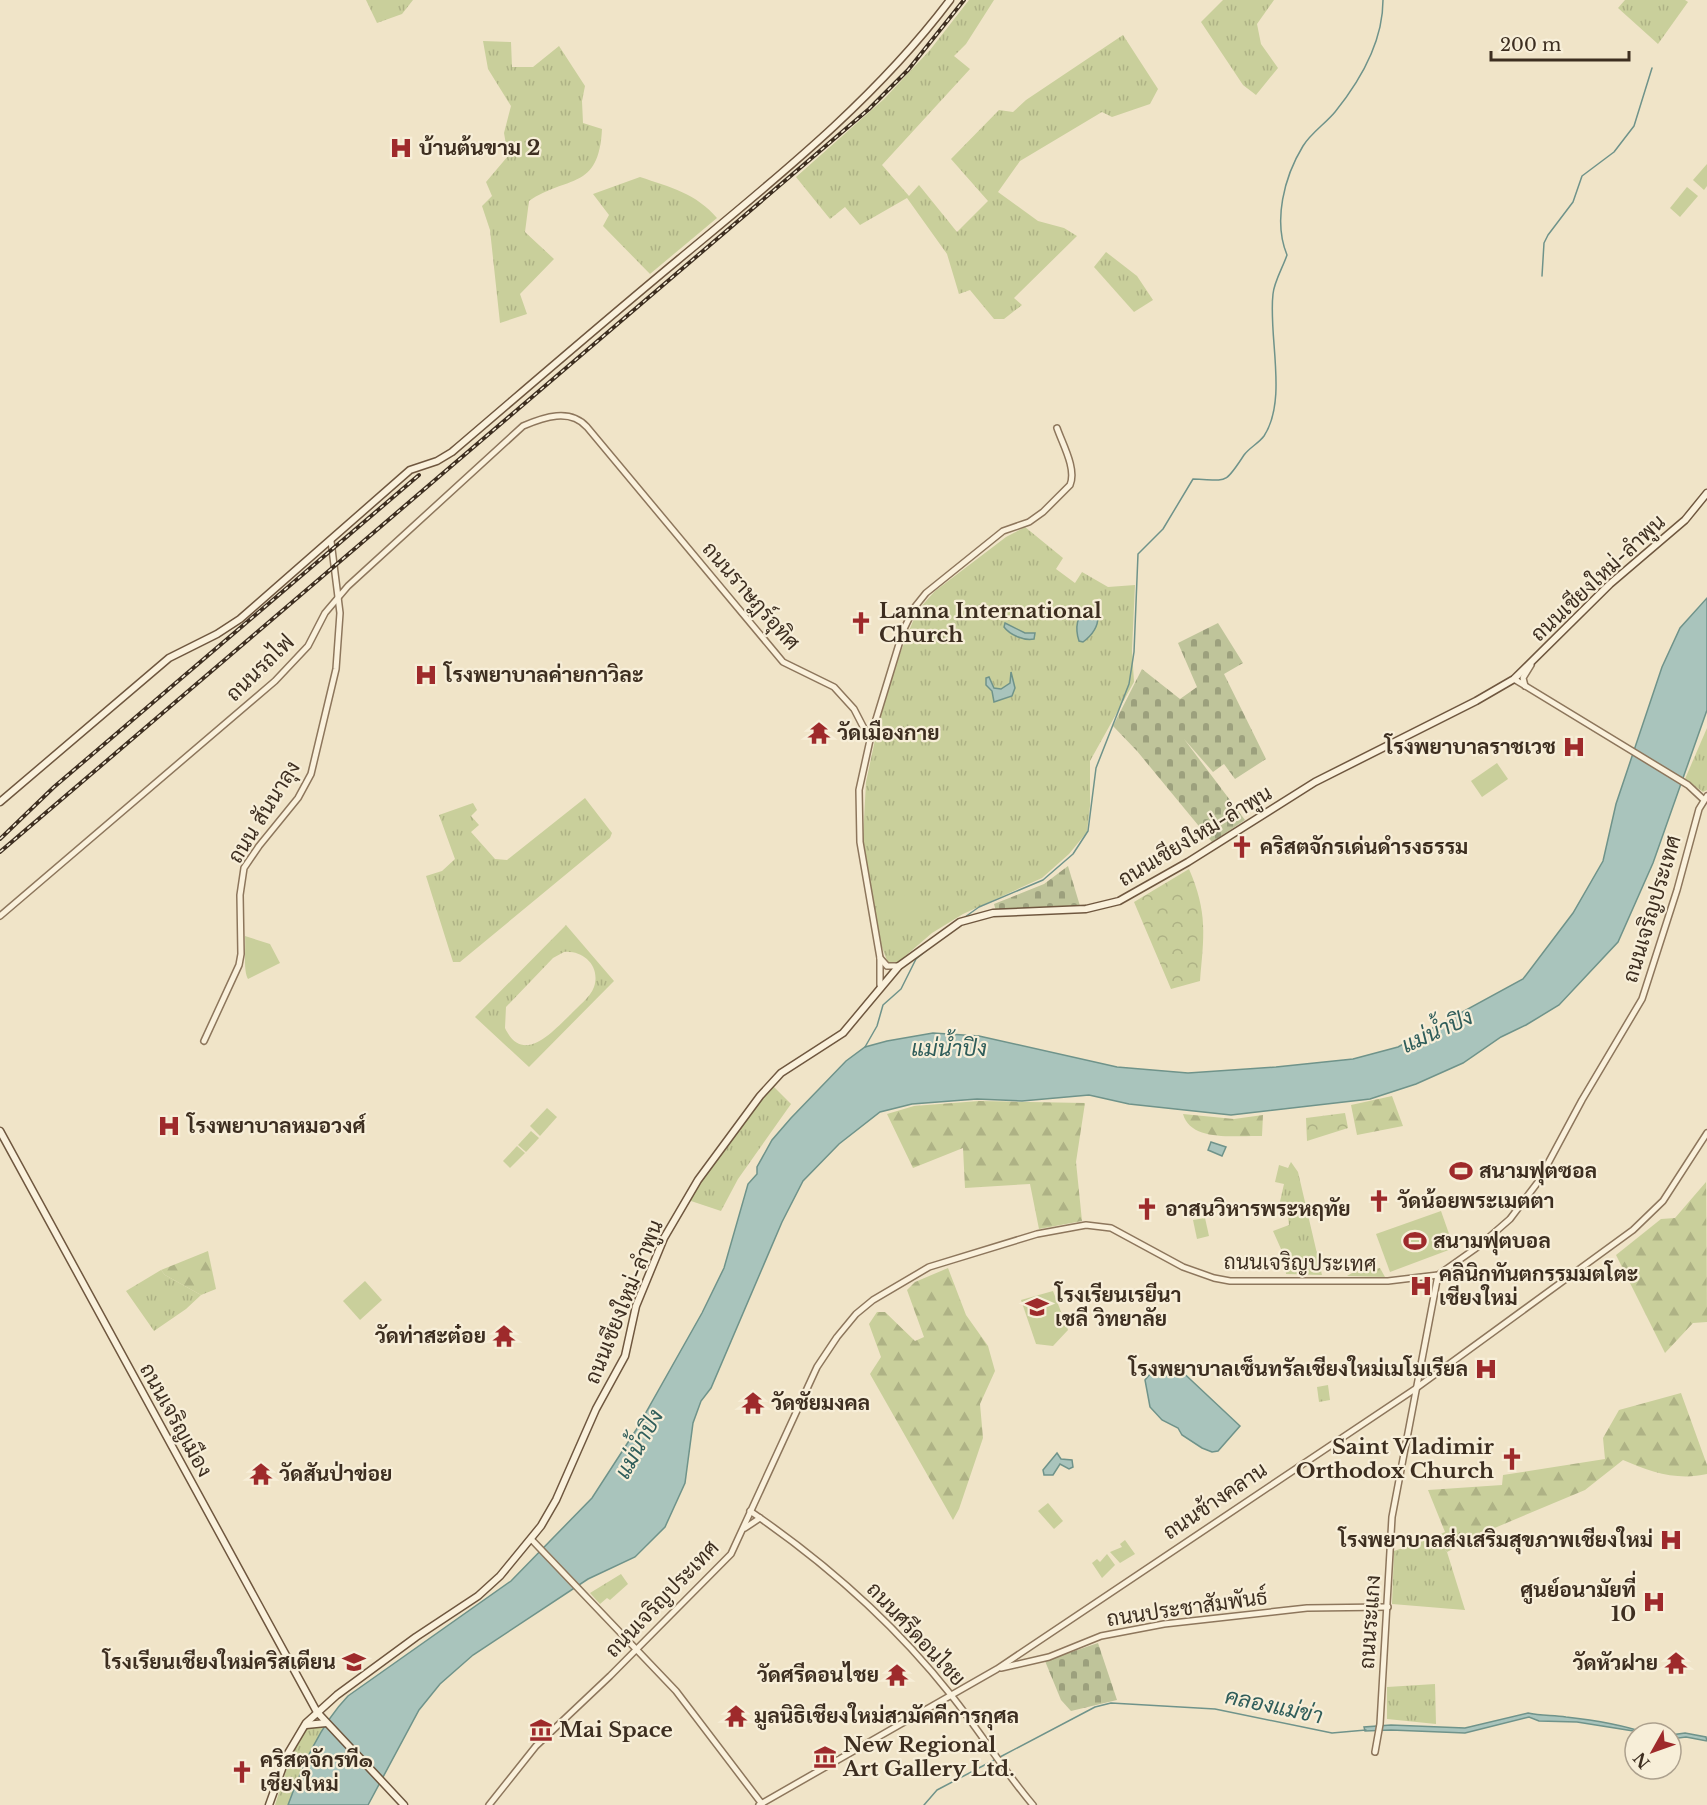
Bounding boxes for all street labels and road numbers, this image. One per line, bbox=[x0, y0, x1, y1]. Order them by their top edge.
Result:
street label: ถนนเชียงใหม่-ลำพูน bbox=[1525, 509, 1672, 648]
street label: ถนนราษฎร์อุทิศ bbox=[696, 536, 806, 656]
street label: ถนนรถไฟ bbox=[221, 629, 299, 707]
street label: ถนน สันนาลุง bbox=[222, 756, 307, 869]
street label: ถนนเชียงใหม่-ลำพูน bbox=[1114, 780, 1278, 894]
street label: ถนนเจริญประเทศ bbox=[1617, 832, 1687, 986]
street label: ถนนเชียงใหม่-ลำพูน bbox=[579, 1216, 671, 1389]
street label: ถนนเจริญประเทศ bbox=[1223, 1249, 1377, 1277]
street label: ถนนเจริญเมือง bbox=[134, 1358, 219, 1481]
street label: ถนนช้างคลาน bbox=[1158, 1457, 1272, 1545]
street label: ถนนเจริญประเทศ bbox=[600, 1535, 724, 1663]
street label: ถนนระแกง bbox=[1354, 1574, 1386, 1670]
street label: ถนนศรีดอนไชย bbox=[861, 1577, 971, 1691]
street label: ถนนประชาสัมพันธ์ bbox=[1105, 1583, 1269, 1632]

